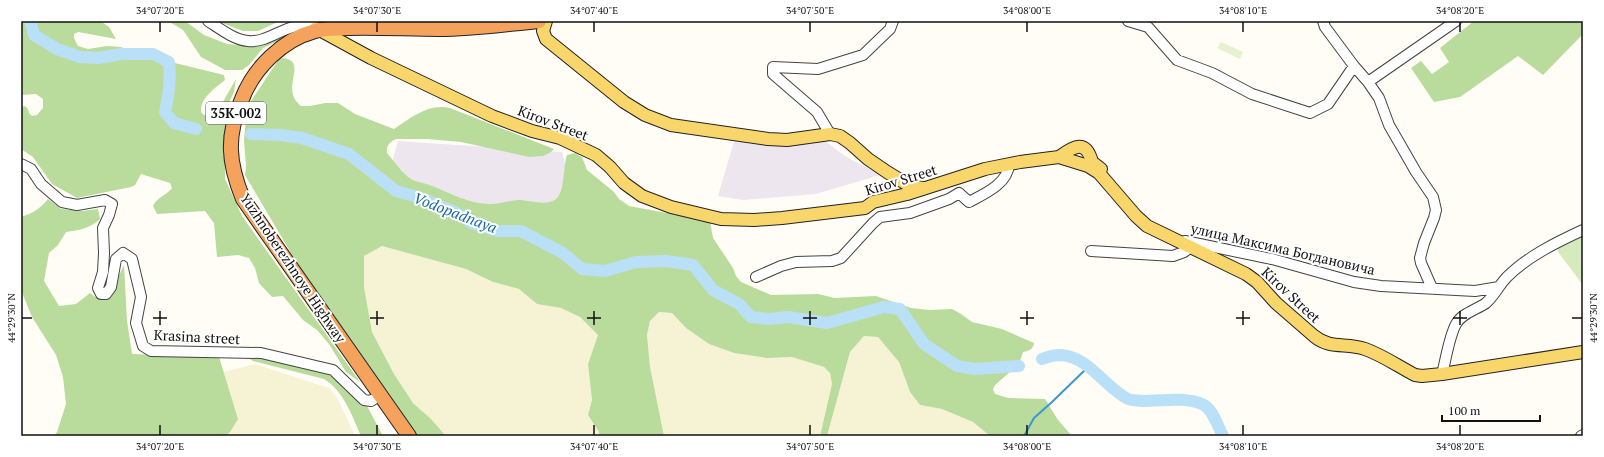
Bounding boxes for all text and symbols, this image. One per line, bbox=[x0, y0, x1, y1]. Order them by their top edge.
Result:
text: 34°07'20"E bbox=[136, 4, 184, 17]
text: 34°07'30"E bbox=[353, 4, 401, 17]
text: 34°07'40"E bbox=[570, 4, 618, 17]
text: 34°07'50"E bbox=[786, 4, 834, 17]
text: 34°08'00"E bbox=[1003, 4, 1051, 17]
text: 34°08'10"E bbox=[1219, 4, 1267, 17]
text: 34°08'20"E bbox=[1436, 4, 1484, 17]
street label: Kirov Street bbox=[515, 100, 592, 145]
road number: 35К-002 bbox=[206, 102, 266, 124]
street label: Kirov Street bbox=[863, 159, 940, 199]
water label: Vodopadnaya bbox=[411, 187, 500, 237]
street label: Yuzhnoberezhnoye Highway bbox=[236, 189, 351, 347]
street label: улица Максима Богдановича bbox=[1188, 218, 1377, 279]
street label: Kirov Street bbox=[1258, 262, 1325, 327]
text: 44°29'30"N bbox=[5, 293, 18, 343]
text: 44°29'30"N bbox=[1587, 293, 1600, 343]
street label: Krasina street bbox=[153, 325, 241, 348]
scale bar bbox=[1442, 397, 1540, 423]
text: 100 m bbox=[1448, 403, 1481, 418]
text: 34°07'20"E bbox=[136, 440, 184, 453]
text: 34°07'30"E bbox=[353, 440, 401, 453]
text: 34°07'40"E bbox=[570, 440, 618, 453]
text: 34°07'50"E bbox=[786, 440, 834, 453]
text: 34°08'00"E bbox=[1003, 440, 1051, 453]
text: 34°08'10"E bbox=[1219, 440, 1267, 453]
text: 34°08'20"E bbox=[1436, 440, 1484, 453]

